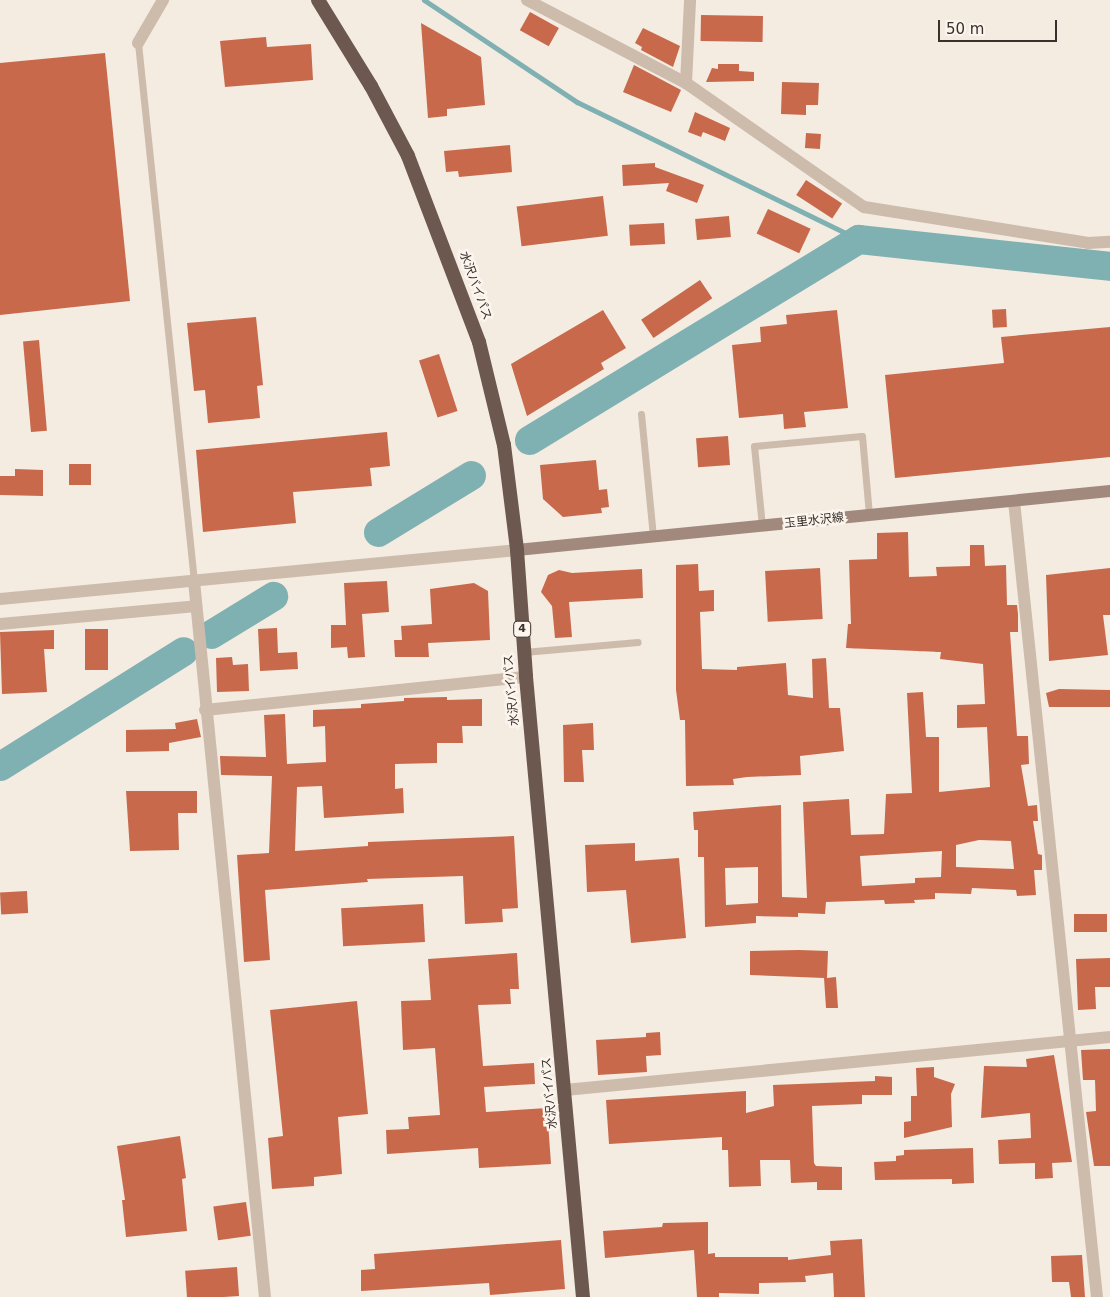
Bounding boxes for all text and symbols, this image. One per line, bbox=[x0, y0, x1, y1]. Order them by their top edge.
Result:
scale bar bbox=[940, 10, 1059, 42]
text: 50 m bbox=[946, 20, 984, 38]
street label: 水沢バイパス bbox=[456, 250, 494, 322]
street label: 玉里水沢線 bbox=[783, 511, 845, 531]
road number: 4 bbox=[512, 620, 532, 638]
street label: 水沢バイパス bbox=[502, 654, 522, 726]
street label: 水沢バイパス bbox=[540, 1057, 560, 1129]

